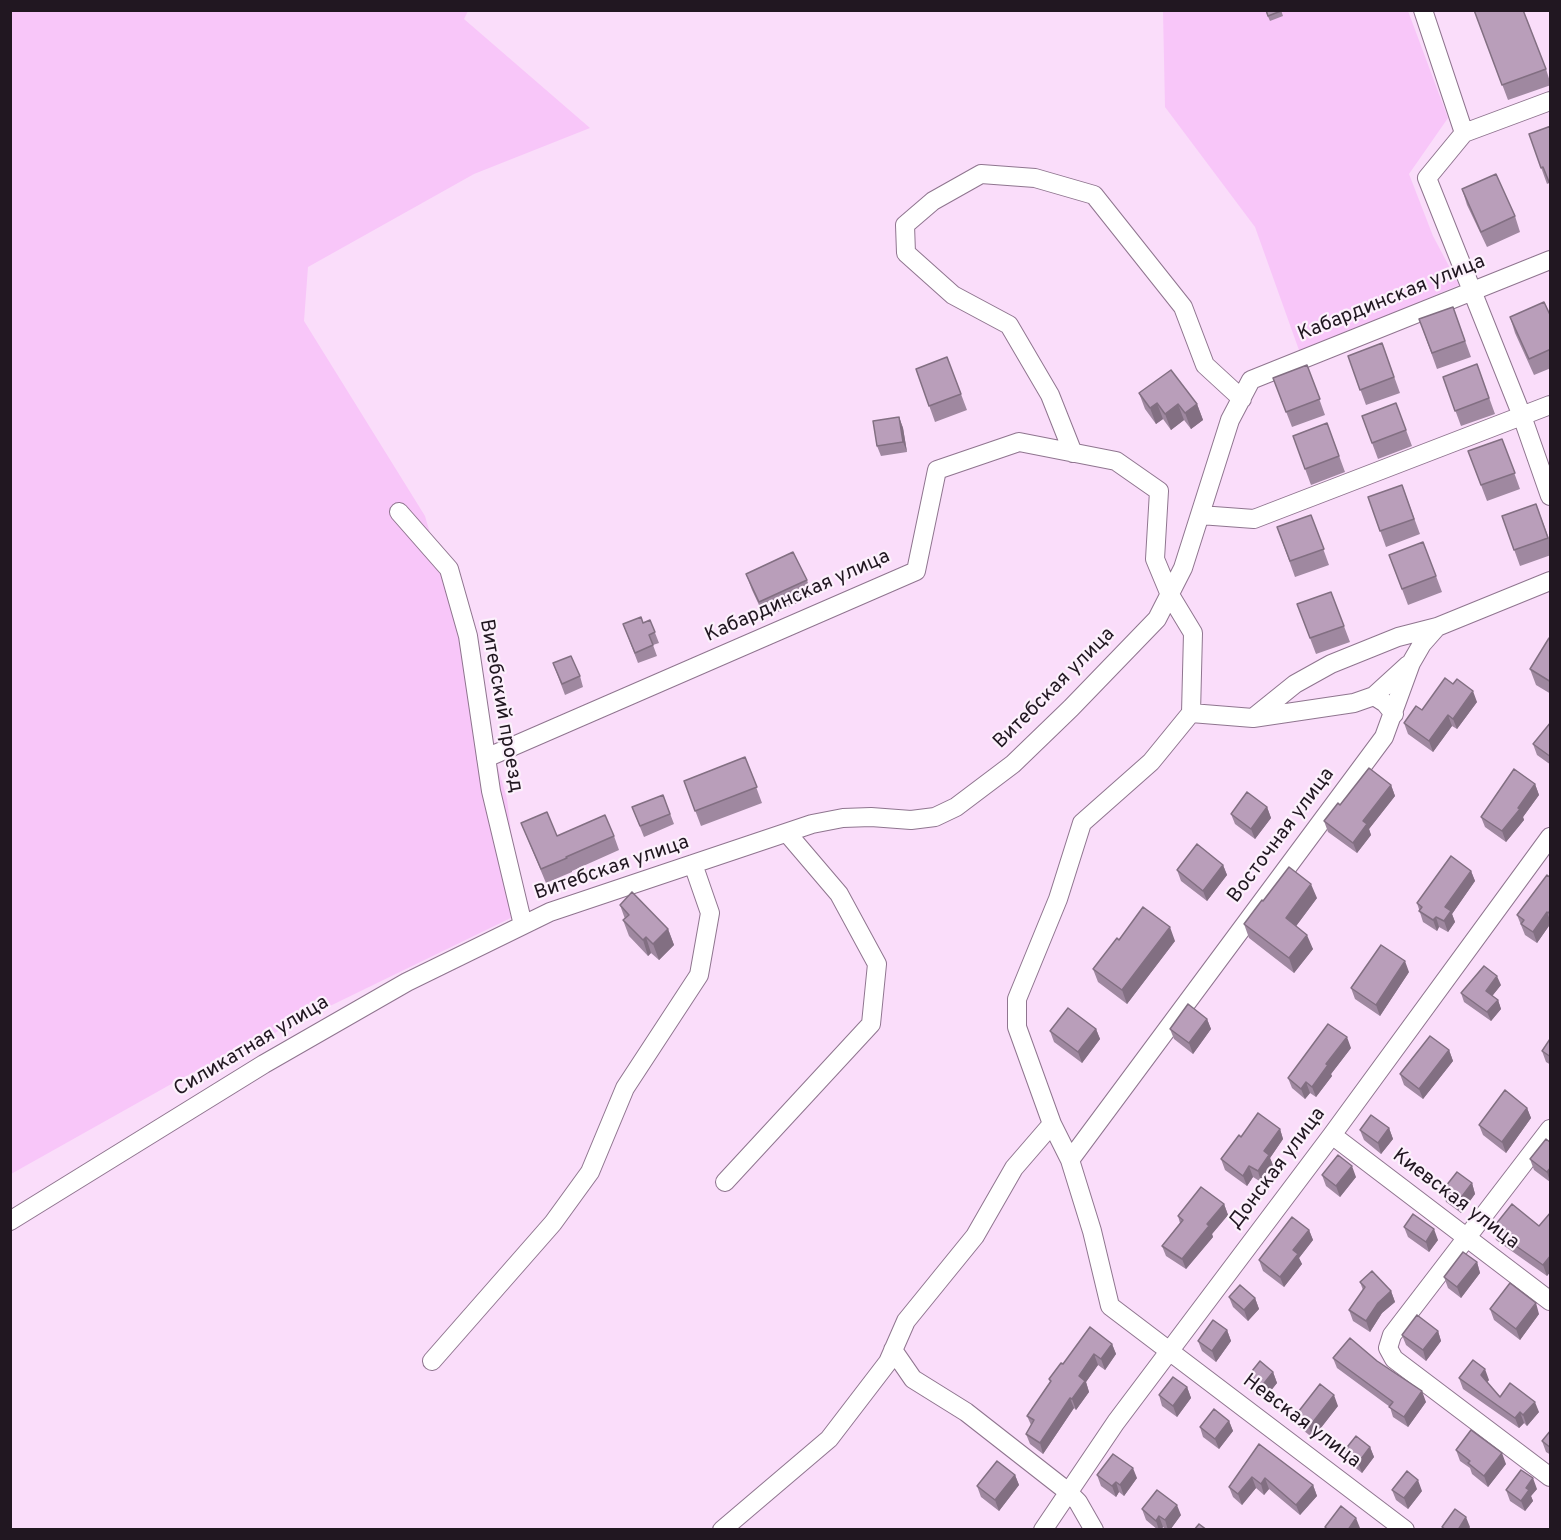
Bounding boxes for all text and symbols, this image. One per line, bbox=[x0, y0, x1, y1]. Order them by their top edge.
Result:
street label: Кабардинская улица bbox=[1295, 250, 1489, 348]
street label: Кабардинская улица bbox=[702, 545, 894, 649]
street label: Витебский проезд bbox=[473, 617, 527, 795]
street label: Витебская улица bbox=[989, 623, 1121, 755]
street label: Восточная улица bbox=[1223, 764, 1341, 908]
street label: Витебская улица bbox=[532, 831, 692, 907]
street label: Силикатная улица bbox=[170, 991, 334, 1103]
street label: Донская улица bbox=[1224, 1103, 1332, 1235]
street label: Киевская улица bbox=[1387, 1144, 1523, 1256]
street label: Невская улица bbox=[1237, 1370, 1365, 1474]

